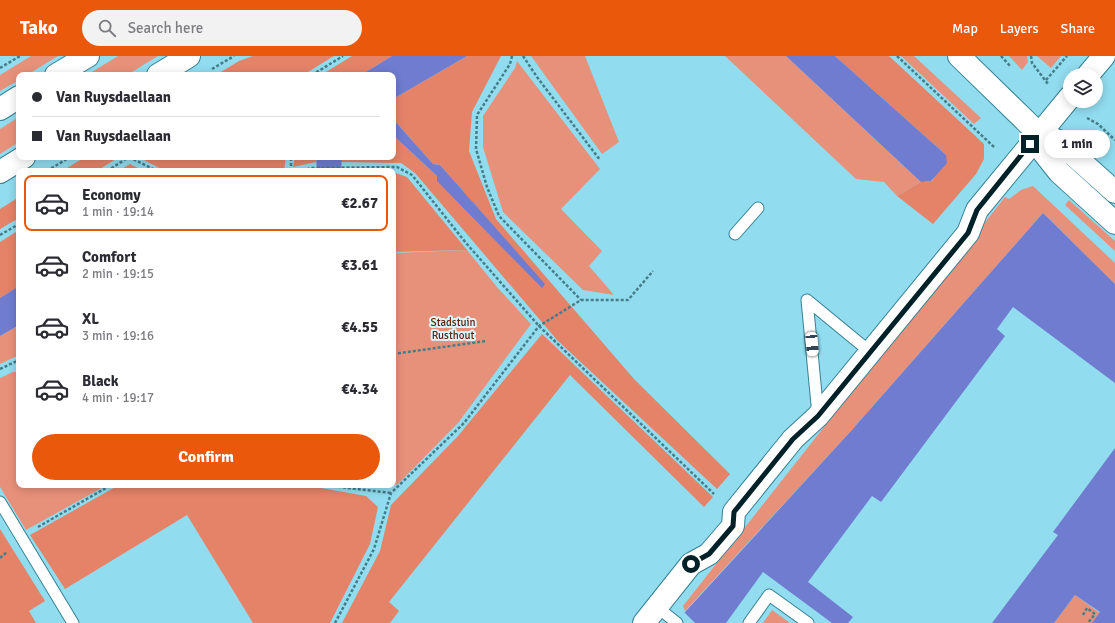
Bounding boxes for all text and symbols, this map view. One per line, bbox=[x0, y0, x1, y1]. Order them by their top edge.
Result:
search box bbox=[82, 10, 362, 46]
text: Tako bbox=[20, 16, 58, 40]
icon: search bbox=[96, 17, 118, 39]
text: Search here bbox=[128, 19, 203, 37]
text: Map bbox=[952, 20, 978, 37]
text: Layers bbox=[1000, 20, 1039, 37]
text: Share bbox=[1061, 20, 1095, 37]
map controls bbox=[1063, 68, 1103, 108]
button: layers bbox=[1063, 68, 1103, 108]
text: Van Ruysdaellaan bbox=[56, 88, 171, 106]
text: Van Ruysdaellaan bbox=[56, 127, 171, 145]
callout: 1 min bbox=[1044, 130, 1110, 158]
route end bbox=[1021, 135, 1039, 153]
text: 1 min bbox=[1061, 136, 1093, 152]
icon: car bbox=[34, 185, 70, 221]
text: Economy bbox=[82, 186, 141, 204]
text: €2.67 bbox=[341, 194, 378, 212]
text: 1 min · 19:14 bbox=[82, 204, 154, 220]
icon: car bbox=[34, 247, 70, 283]
text: Comfort bbox=[82, 248, 136, 266]
text: €3.61 bbox=[341, 256, 378, 274]
text: 2 min · 19:15 bbox=[82, 266, 154, 282]
icon: car bbox=[34, 309, 70, 345]
text: XL bbox=[82, 310, 99, 328]
park label: Stadstuin Rusthout bbox=[431, 316, 475, 342]
text: €4.55 bbox=[341, 318, 378, 336]
text: 3 min · 19:16 bbox=[82, 328, 154, 344]
car bbox=[805, 332, 819, 356]
icon: car bbox=[34, 371, 70, 407]
text: Black bbox=[82, 372, 119, 390]
text: €4.34 bbox=[341, 380, 378, 398]
text: 4 min · 19:17 bbox=[82, 390, 154, 406]
button: Confirm bbox=[32, 434, 380, 480]
route start bbox=[682, 555, 700, 573]

